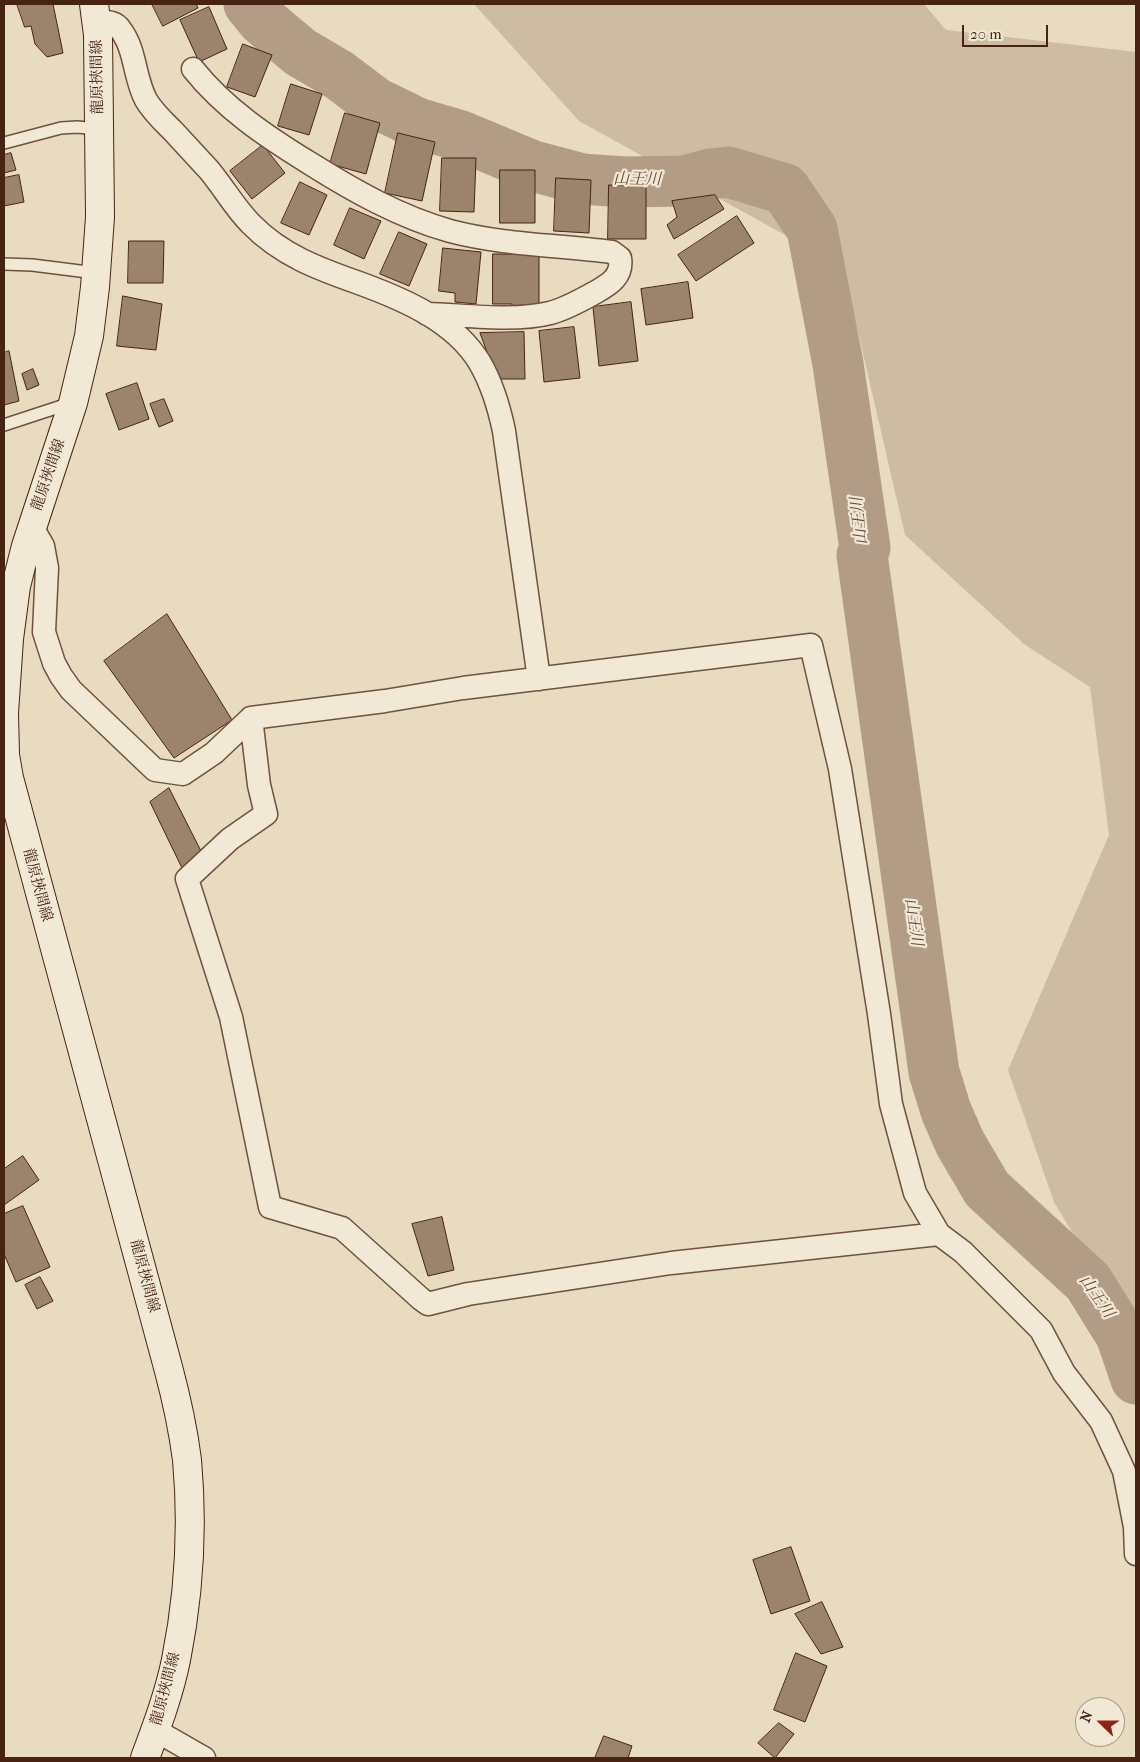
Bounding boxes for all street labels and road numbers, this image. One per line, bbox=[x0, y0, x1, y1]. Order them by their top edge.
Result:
street label: 龍原挾間線 bbox=[88, 39, 108, 115]
street label: 龍原挾間線 bbox=[28, 437, 70, 513]
street label: 龍原挾間線 bbox=[19, 846, 55, 924]
street label: 龍原挾間線 bbox=[126, 1237, 162, 1315]
street label: 龍原挾間線 bbox=[148, 1650, 184, 1728]

